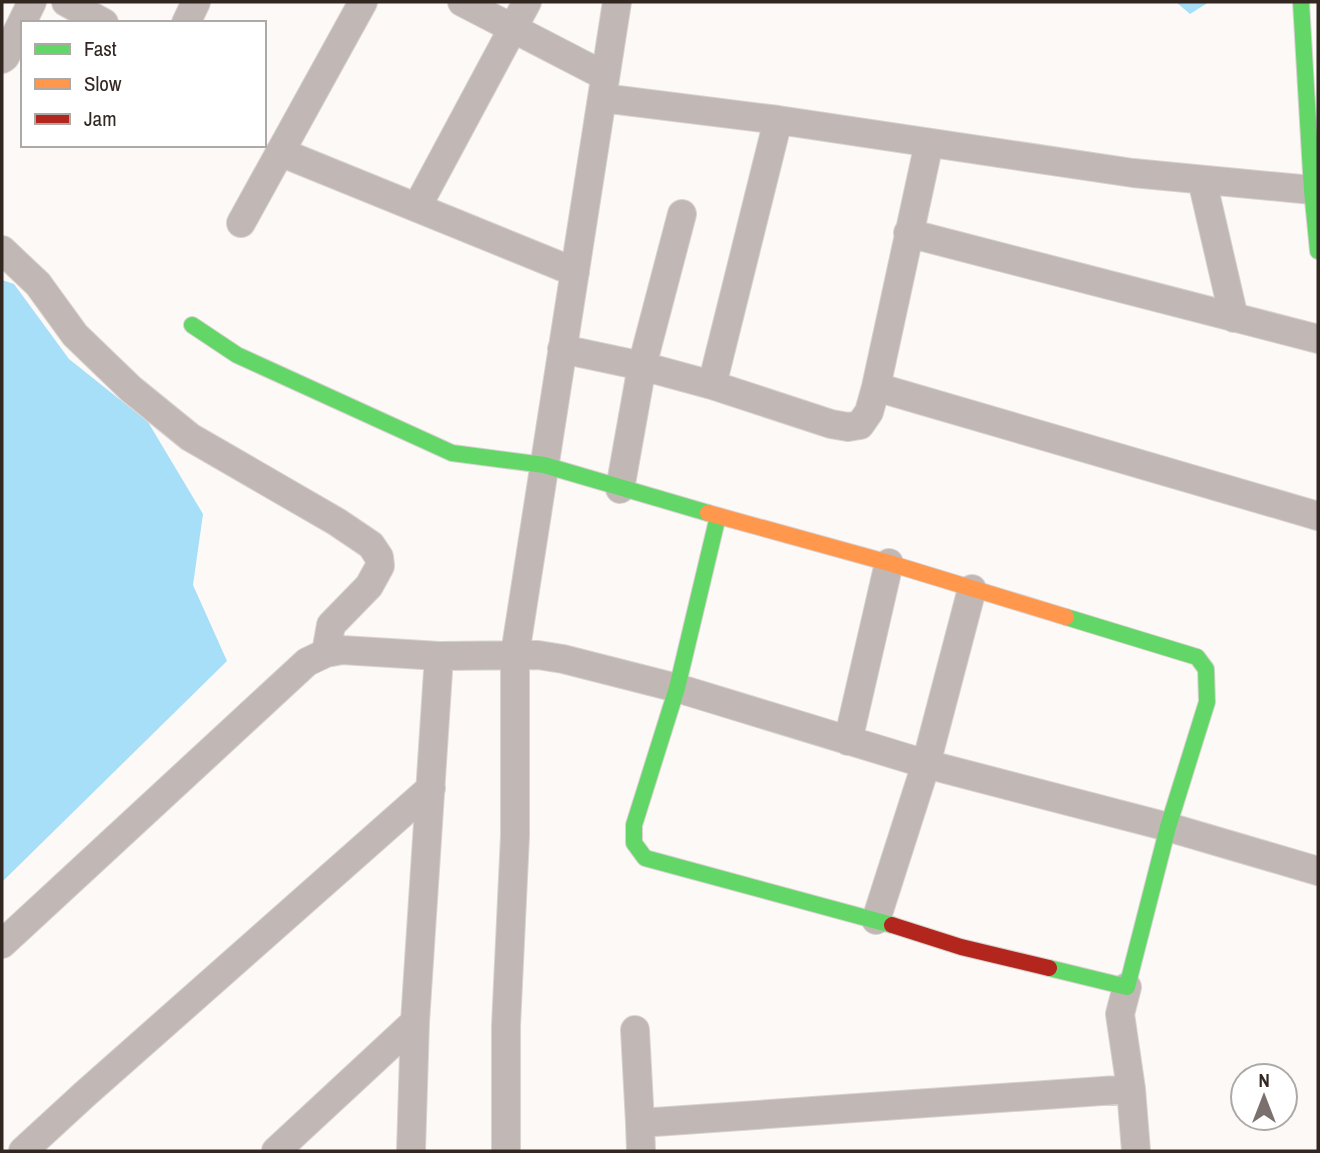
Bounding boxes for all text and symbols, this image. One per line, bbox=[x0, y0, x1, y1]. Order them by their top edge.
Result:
legend bbox=[21, 21, 266, 147]
text: Fast bbox=[84, 34, 117, 63]
text: Slow bbox=[84, 69, 122, 98]
text: Jam bbox=[84, 104, 117, 133]
north arrow bbox=[1229, 1062, 1299, 1132]
text: N bbox=[1258, 1067, 1270, 1093]

